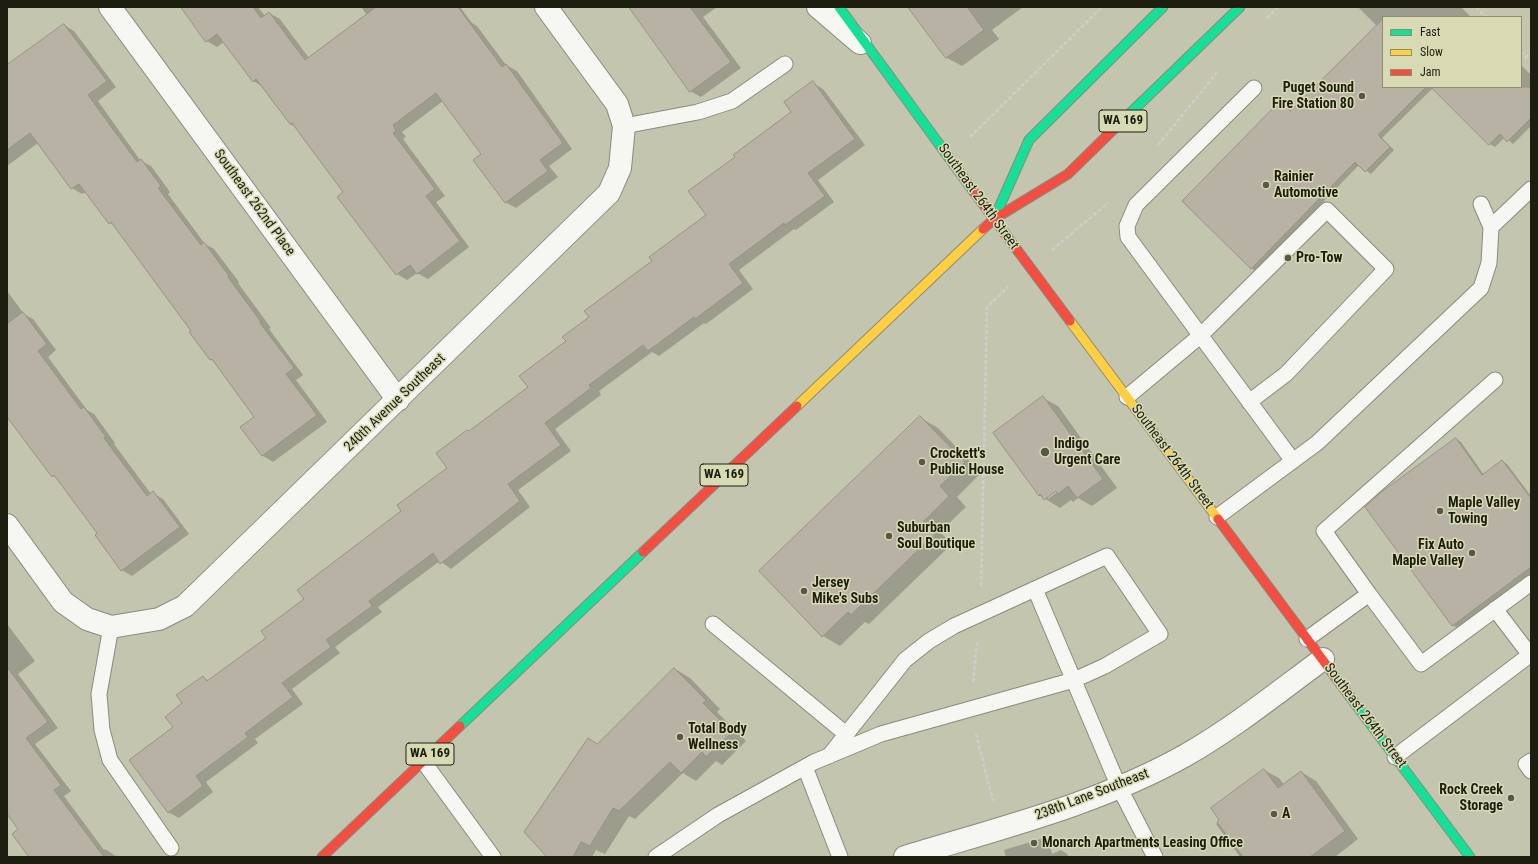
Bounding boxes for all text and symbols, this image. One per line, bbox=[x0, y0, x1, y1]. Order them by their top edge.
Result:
legend bbox=[1382, 16, 1522, 88]
text: Fast bbox=[1420, 25, 1440, 39]
text: Slow bbox=[1420, 45, 1443, 59]
text: Jam bbox=[1420, 65, 1441, 79]
place label: Puget Sound Fire Station 80 bbox=[1272, 80, 1354, 112]
marker: Puget Sound Fire Station 80 bbox=[1357, 91, 1367, 101]
road number: WA 169 bbox=[1099, 110, 1147, 132]
street label: Southeast 264th Street bbox=[934, 141, 1022, 253]
street label: Southeast 262nd Place bbox=[210, 147, 298, 259]
place label: Rainier Automotive bbox=[1274, 169, 1338, 202]
marker: Rainier Automotive bbox=[1261, 180, 1271, 190]
place label: Pro-Tow bbox=[1296, 250, 1342, 266]
marker: Pro-Tow bbox=[1283, 253, 1293, 263]
street label: 240th Avenue Southeast bbox=[341, 350, 449, 456]
street label: Southeast 264th Street bbox=[1127, 401, 1217, 513]
place label: Indigo Urgent Care bbox=[1054, 436, 1120, 468]
place label: Crockett's Public House bbox=[930, 446, 1004, 478]
marker: Indigo Urgent Care bbox=[1039, 446, 1051, 458]
marker: Crockett's Public House bbox=[917, 457, 927, 467]
road number: WA 169 bbox=[700, 464, 748, 486]
place label: Maple Valley Towing bbox=[1448, 495, 1520, 528]
marker: Maple Valley Towing bbox=[1435, 506, 1445, 516]
place label: Suburban Soul Boutique bbox=[897, 520, 975, 552]
marker: Suburban Soul Boutique bbox=[884, 531, 894, 541]
place label: Fix Auto Maple Valley bbox=[1392, 537, 1464, 570]
marker: Fix Auto Maple Valley bbox=[1467, 548, 1477, 558]
place label: Jersey Mike's Subs bbox=[812, 575, 878, 608]
marker: Jersey Mike's Subs bbox=[799, 586, 809, 596]
street label: Southeast 264th Street bbox=[1320, 660, 1410, 772]
place label: Total Body Wellness bbox=[688, 721, 747, 754]
marker: Total Body Wellness bbox=[675, 732, 685, 742]
road number: WA 169 bbox=[406, 743, 454, 765]
street label: 238th Lane Southeast bbox=[1033, 766, 1151, 824]
place label: Rock Creek Storage bbox=[1439, 782, 1503, 814]
marker: Rock Creek Storage bbox=[1506, 793, 1516, 803]
place label: A bbox=[1282, 806, 1290, 822]
marker: A bbox=[1269, 809, 1279, 819]
place label: Monarch Apartments Leasing Office bbox=[1042, 835, 1243, 851]
marker: Monarch Apartments Leasing Office bbox=[1029, 838, 1039, 848]

